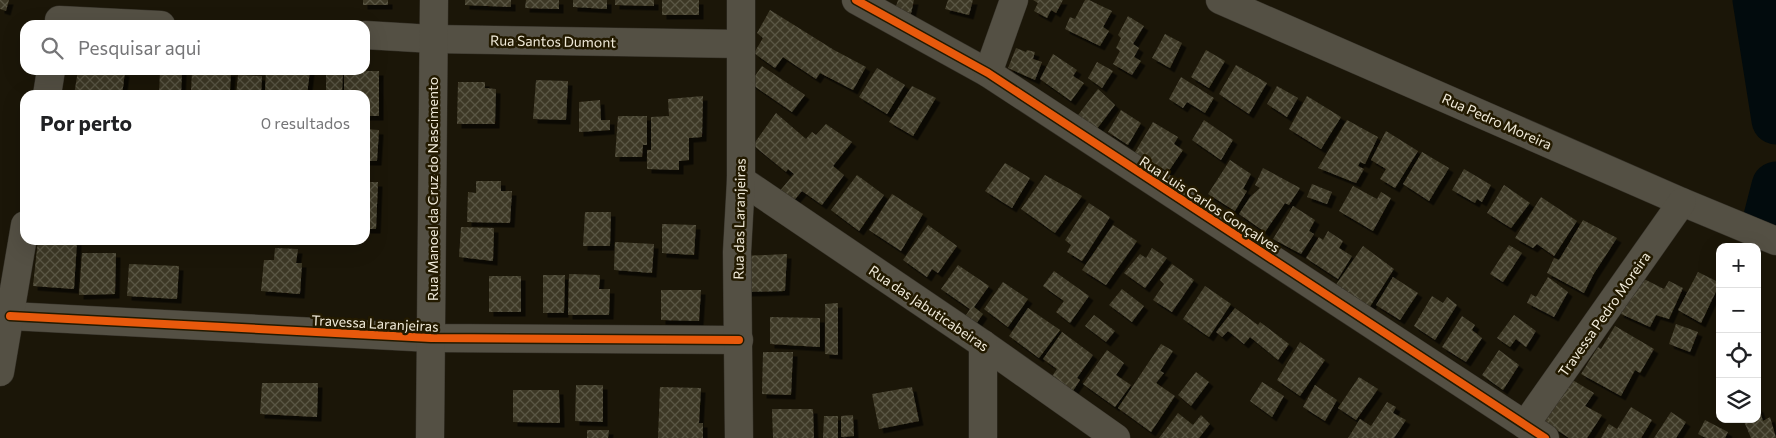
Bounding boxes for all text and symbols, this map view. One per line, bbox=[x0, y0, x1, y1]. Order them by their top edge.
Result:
search box bbox=[20, 20, 370, 75]
street label: Rua Santos Dumont bbox=[490, 31, 616, 51]
icon: search bbox=[38, 34, 66, 62]
text: Pesquisar aqui bbox=[78, 36, 201, 59]
street label: Rua Manoel da Cruz do Nascimento bbox=[424, 77, 441, 301]
street label: Rua Pedro Moreira bbox=[1439, 89, 1555, 153]
text: Por perto bbox=[40, 110, 132, 135]
text: 0 resultados bbox=[261, 113, 350, 132]
street label: Rua Luis Carlos Gonçalves bbox=[1137, 152, 1283, 256]
street label: Rua das Laranjeiras bbox=[729, 158, 749, 280]
map controls bbox=[1716, 243, 1761, 423]
button: + bbox=[1716, 243, 1761, 288]
street label: Travessa Pedro Moreira bbox=[1554, 248, 1654, 380]
street label: Rua das Jabuticabeiras bbox=[866, 262, 992, 354]
button: − bbox=[1716, 288, 1761, 333]
street label: Travessa Laranjeiras bbox=[311, 311, 439, 335]
button: locate bbox=[1716, 333, 1761, 378]
button: layers bbox=[1716, 378, 1761, 423]

